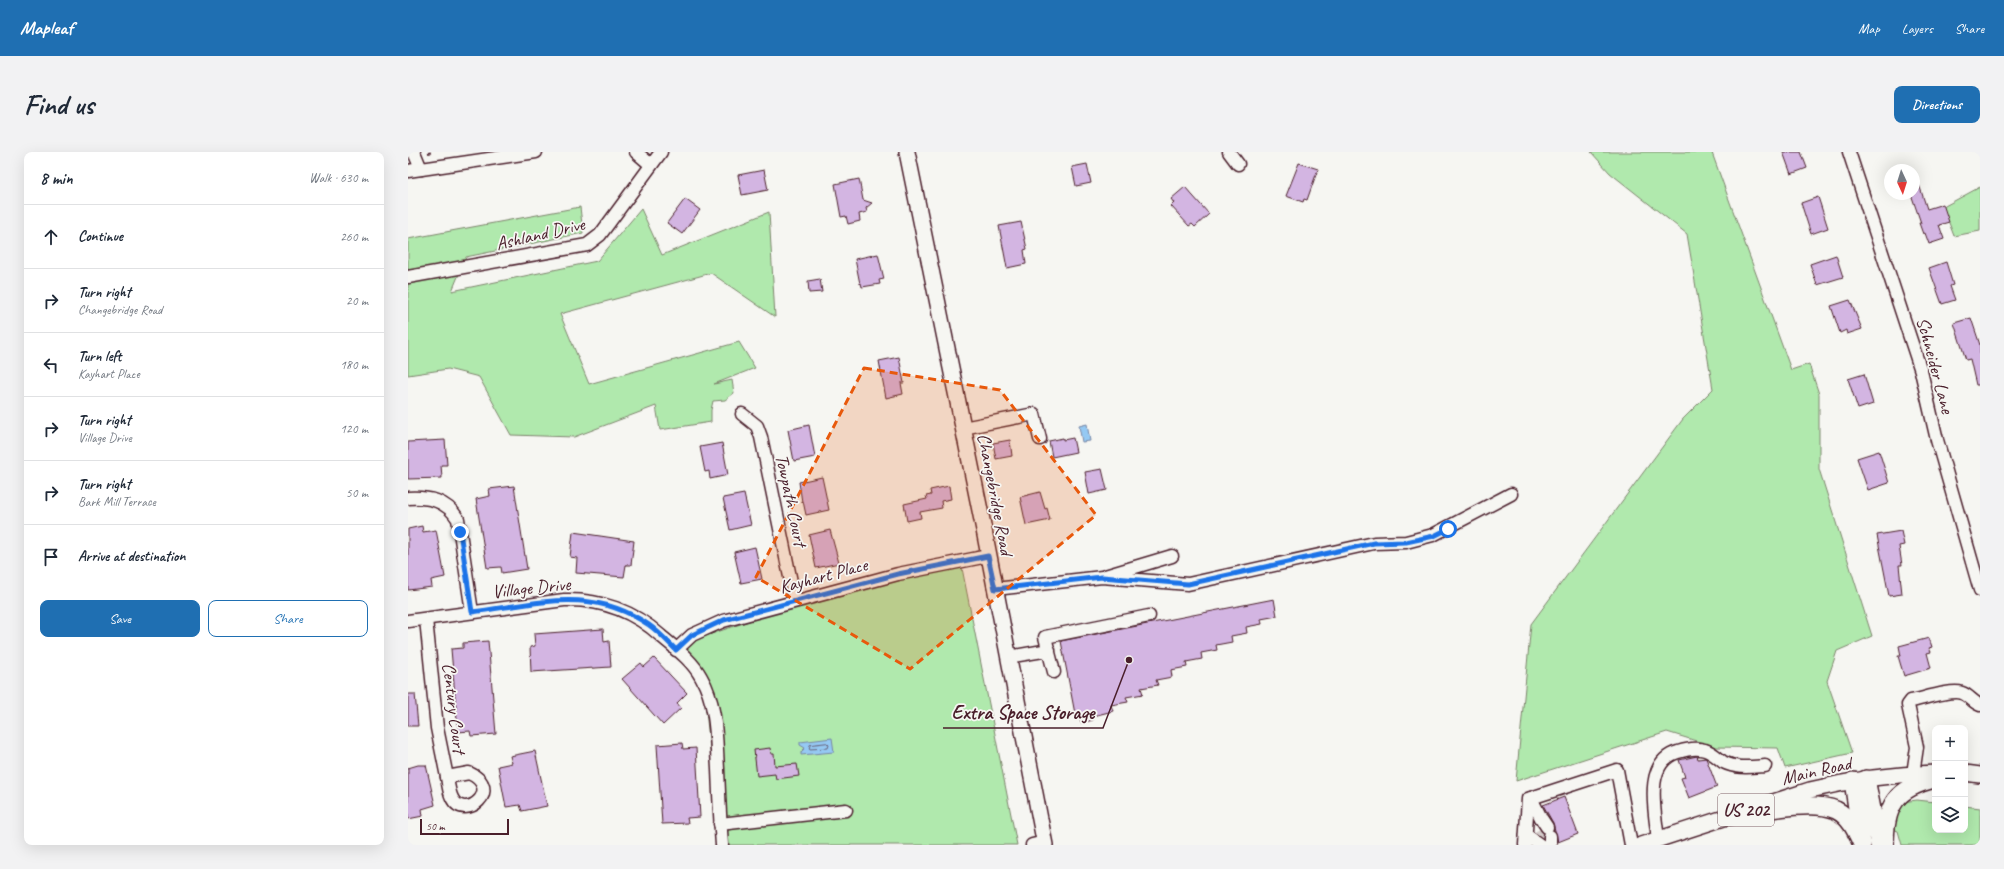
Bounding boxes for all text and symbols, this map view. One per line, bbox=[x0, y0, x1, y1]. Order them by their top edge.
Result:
text: Mapleaf bbox=[20, 16, 73, 40]
text: Map bbox=[1858, 20, 1880, 37]
text: Layers bbox=[1902, 20, 1933, 37]
text: Share bbox=[1955, 20, 1984, 37]
button: Directions bbox=[1894, 86, 1980, 123]
text: Find us bbox=[24, 87, 94, 122]
north arrow bbox=[1884, 164, 1920, 200]
text: 8 min bbox=[40, 168, 73, 189]
text: Walk · 630 m bbox=[309, 170, 368, 186]
street label: Ashland Drive bbox=[493, 212, 589, 256]
icon: ahead bbox=[40, 226, 62, 248]
text: Continue bbox=[78, 227, 123, 246]
text: 260 m bbox=[340, 229, 368, 245]
text: Turn right bbox=[78, 283, 131, 302]
icon: right bbox=[40, 290, 62, 312]
text: 20 m bbox=[346, 293, 368, 309]
text: Changebridge Road bbox=[78, 302, 162, 318]
street label: Schneider Lane bbox=[1911, 314, 1960, 418]
text: Turn left bbox=[78, 347, 121, 366]
icon: left bbox=[40, 354, 62, 376]
text: 180 m bbox=[340, 357, 368, 373]
text: Kayhart Place bbox=[78, 366, 140, 382]
text: Turn right bbox=[78, 411, 131, 430]
icon: right bbox=[40, 418, 62, 440]
text: 120 m bbox=[340, 421, 368, 437]
text: Village Drive bbox=[78, 430, 132, 446]
street label: Changebridge Road bbox=[971, 431, 1019, 560]
street label: Towpath Court bbox=[770, 452, 813, 551]
text: Turn right bbox=[78, 475, 131, 494]
icon: right bbox=[40, 482, 62, 504]
text: 50 m bbox=[346, 485, 368, 501]
text: Bark Mill Terrace bbox=[78, 494, 156, 510]
route start bbox=[1439, 520, 1457, 538]
route end bbox=[451, 523, 469, 541]
icon: arrive bbox=[40, 546, 62, 568]
text: Arrive at destination bbox=[78, 547, 185, 566]
street label: Kayhart Place bbox=[777, 552, 872, 599]
street label: Village Drive bbox=[491, 572, 573, 604]
button: Save bbox=[40, 600, 200, 637]
button: Share bbox=[208, 600, 368, 637]
street label: Century Court bbox=[437, 662, 472, 757]
callout: Extra Space Storage bbox=[943, 696, 1103, 728]
text: Extra Space Storage bbox=[952, 700, 1096, 725]
map controls bbox=[1932, 725, 1968, 833]
button: + bbox=[1932, 725, 1968, 761]
street label: Main Road bbox=[1779, 751, 1857, 791]
button: − bbox=[1932, 761, 1968, 797]
road number: US 202 bbox=[1718, 794, 1774, 826]
button: layers bbox=[1932, 797, 1968, 833]
scale bar bbox=[420, 817, 509, 836]
text: 50 m bbox=[426, 819, 445, 833]

